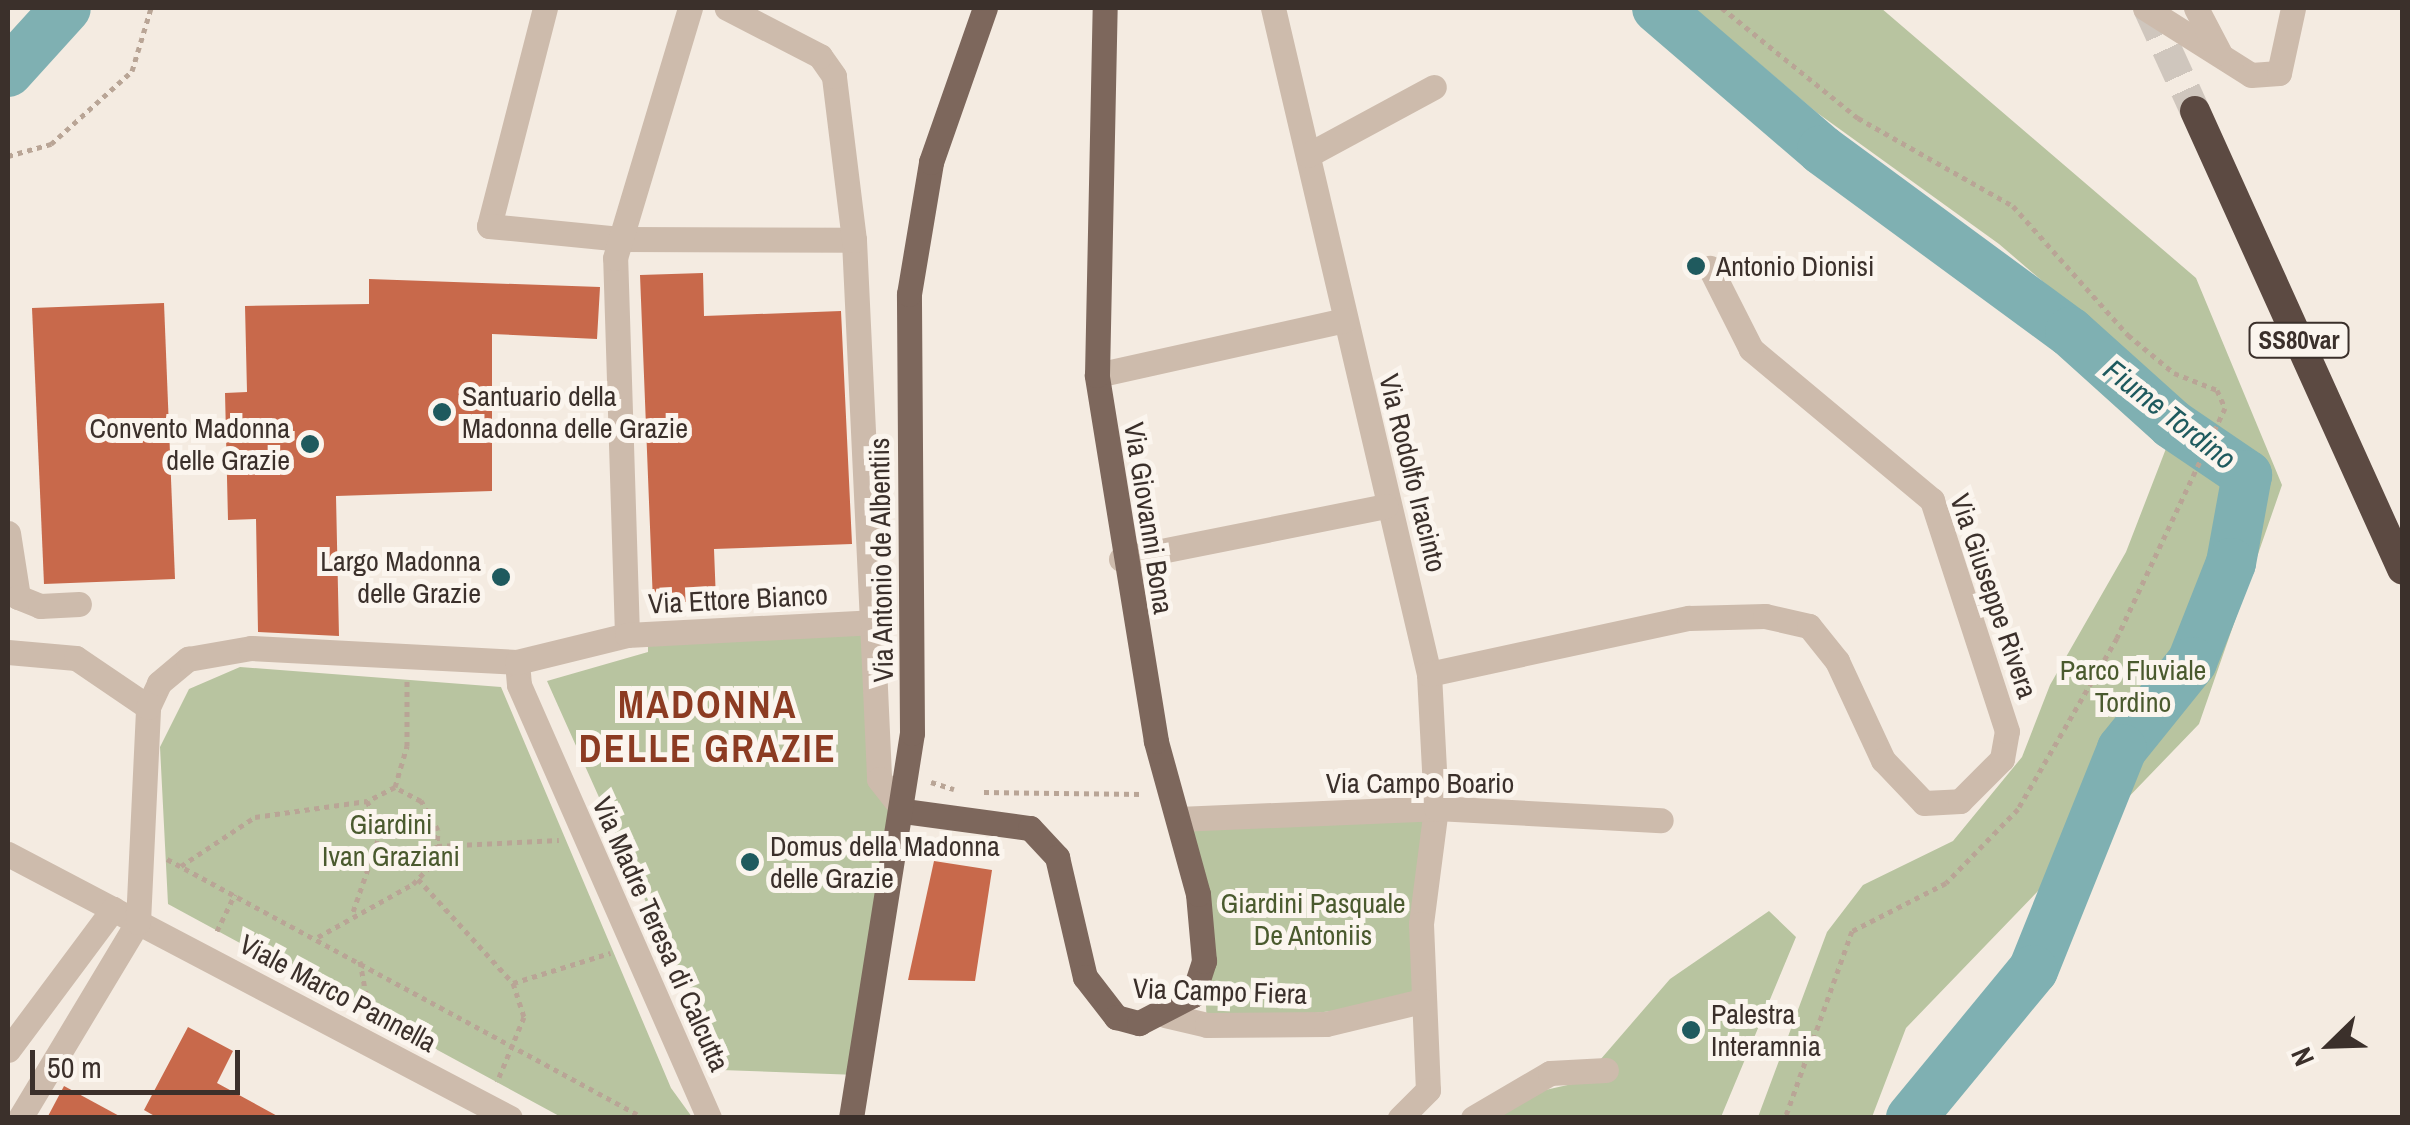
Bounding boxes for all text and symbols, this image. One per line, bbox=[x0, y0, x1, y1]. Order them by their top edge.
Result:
place label: Antonio Dionisi bbox=[1716, 249, 1874, 283]
marker: Antonio Dionisi bbox=[1685, 255, 1707, 277]
road number: SS80var bbox=[2246, 320, 2352, 360]
water label: Fiume Tordino bbox=[2097, 351, 2243, 477]
street label: Via Rodolfo Iracinto bbox=[1372, 371, 1454, 575]
place label: Santuario della Madonna delle Grazie bbox=[462, 379, 688, 445]
marker: Santuario della Madonna delle Grazie bbox=[431, 401, 453, 423]
place label: Convento Madonna delle Grazie bbox=[90, 411, 290, 477]
street label: Via Giovanni Bona bbox=[1117, 420, 1181, 616]
marker: Convento Madonna delle Grazie bbox=[299, 433, 321, 455]
street label: Via Antonio de Albentiis bbox=[862, 436, 900, 684]
street label: Via Giuseppe Rivera bbox=[1943, 489, 2045, 703]
place label: Largo Madonna delle Grazie bbox=[320, 544, 481, 610]
marker: Largo Madonna delle Grazie bbox=[490, 566, 512, 588]
street label: Via Ettore Bianco bbox=[647, 578, 829, 620]
park label: Parco Fluviale Tordino bbox=[2060, 653, 2206, 719]
district label: MADONNA DELLE GRAZIE bbox=[579, 682, 837, 772]
street label: Via Campo Boario bbox=[1326, 766, 1514, 800]
street label: Via Madre Teresa di Calcutta bbox=[585, 792, 737, 1076]
park label: Giardini Ivan Graziani bbox=[322, 807, 460, 873]
place label: Domus della Madonna delle Grazie bbox=[770, 829, 1000, 895]
marker: Domus della Madonna delle Grazie bbox=[739, 851, 761, 873]
park label: Giardini Pasquale De Antoniis bbox=[1220, 886, 1406, 952]
street label: Viale Marco Pannella bbox=[234, 927, 442, 1059]
street label: Via Campo Fiera bbox=[1132, 971, 1308, 1011]
north arrow bbox=[2280, 995, 2380, 1095]
place label: Palestra Interamnia bbox=[1711, 997, 1821, 1063]
marker: Palestra Interamnia bbox=[1680, 1019, 1702, 1041]
scale bar bbox=[35, 1030, 245, 1092]
text: N bbox=[2282, 1042, 2323, 1072]
text: 50 m bbox=[47, 1047, 102, 1087]

